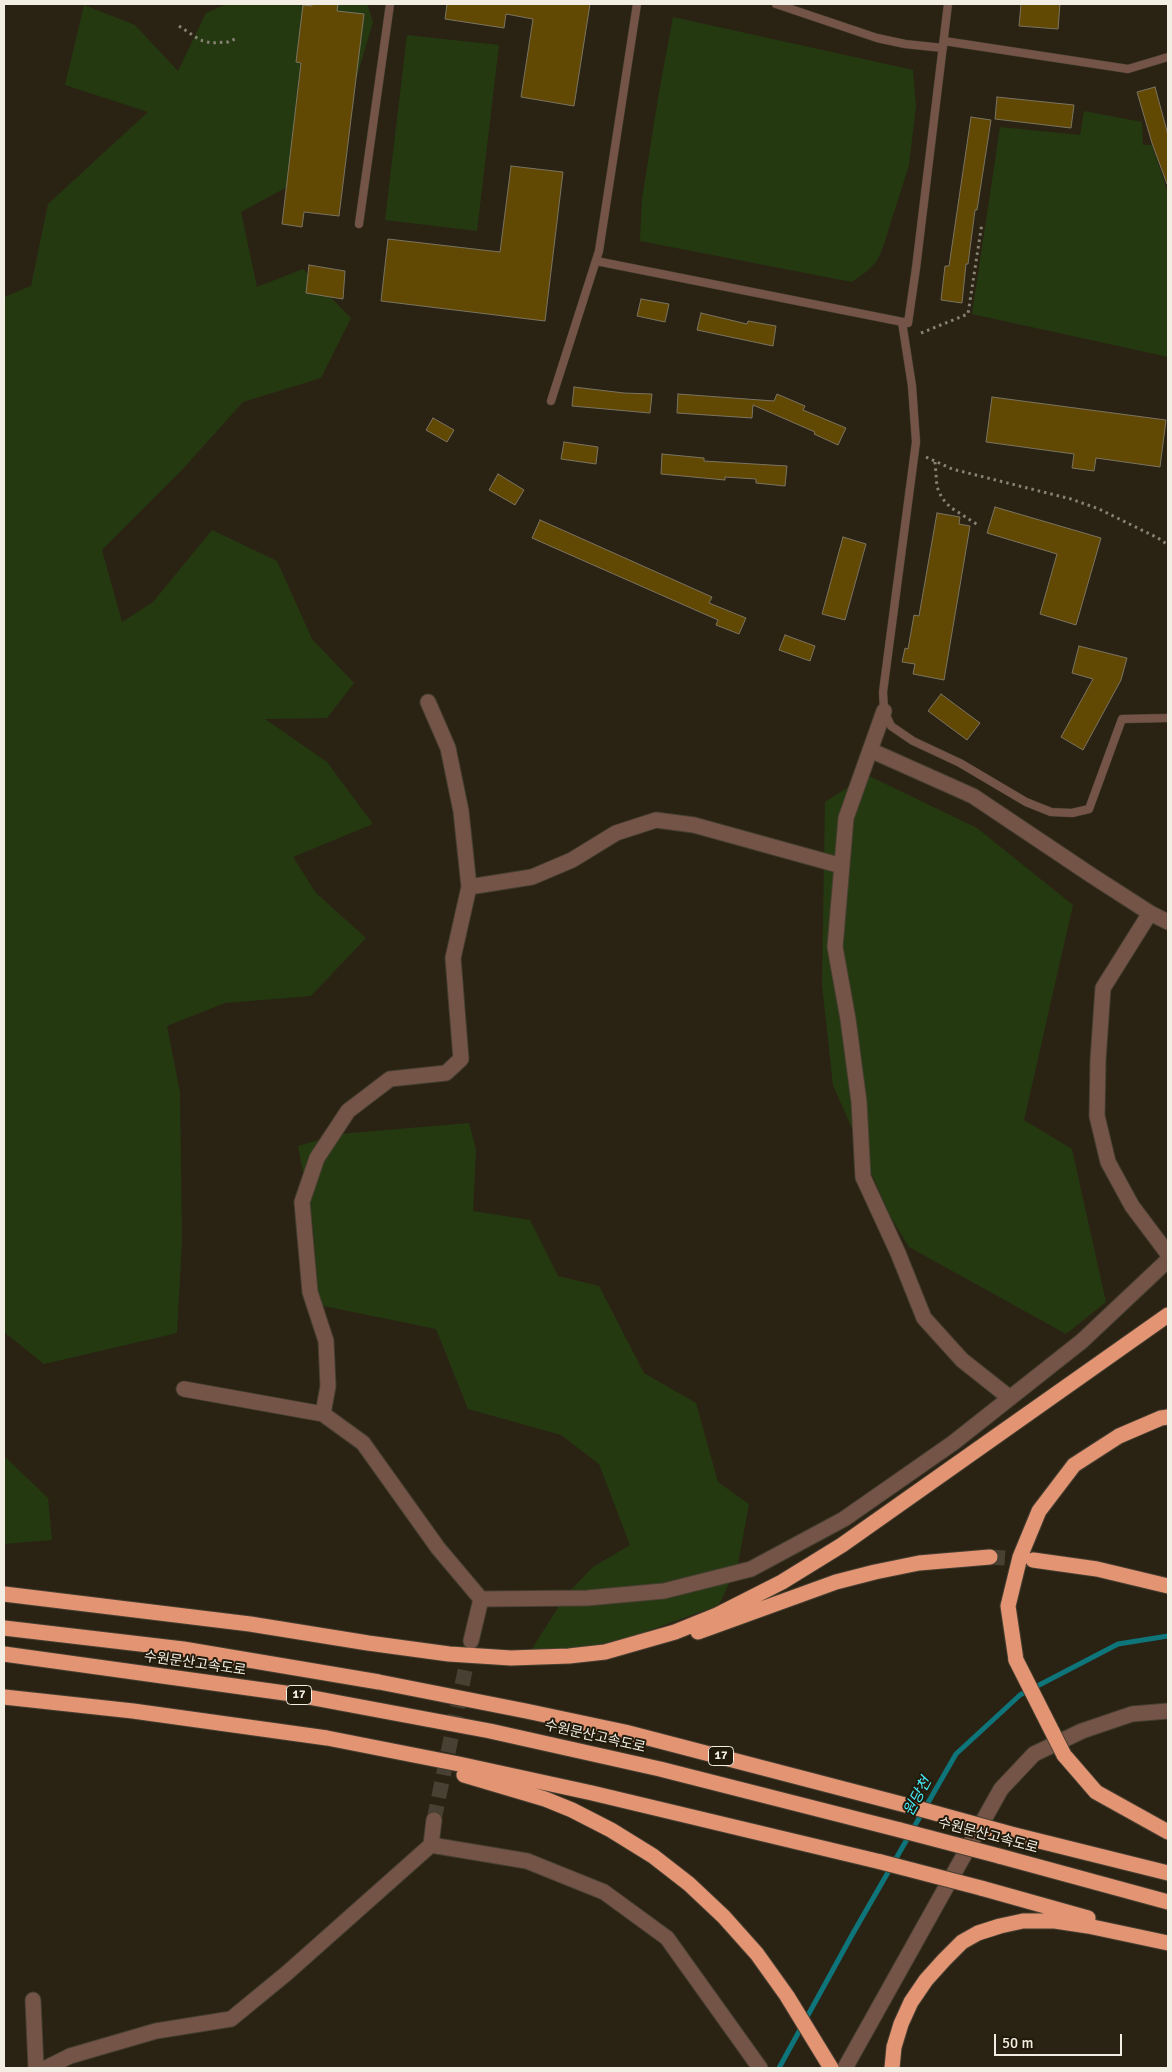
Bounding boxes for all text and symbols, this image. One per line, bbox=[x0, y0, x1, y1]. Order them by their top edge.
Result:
street label: 수원문산고속도로 bbox=[143, 1649, 247, 1679]
road number: 17 bbox=[286, 1686, 312, 1704]
street label: 수원문산고속도로 bbox=[543, 1717, 647, 1757]
road number: 17 bbox=[708, 1746, 734, 1765]
water label: 원당천 bbox=[900, 1775, 936, 1819]
street label: 수원문산고속도로 bbox=[936, 1815, 1040, 1857]
scale bar bbox=[997, 2024, 1124, 2056]
text: 50 m bbox=[1002, 2034, 1033, 2052]

